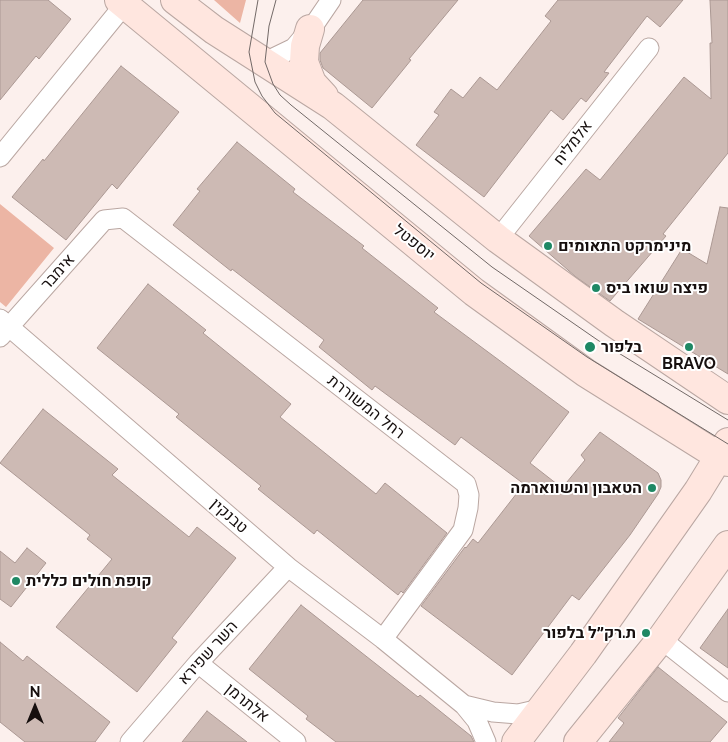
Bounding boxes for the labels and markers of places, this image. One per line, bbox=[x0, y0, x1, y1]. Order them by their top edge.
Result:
place label: מינימרקט התאומים bbox=[558, 236, 691, 256]
marker: מינימרקט התאומים bbox=[542, 240, 554, 252]
place label: פיצה שואו ביס bbox=[606, 278, 708, 298]
marker: פיצה שואו ביס bbox=[590, 282, 602, 294]
place label: בלפור bbox=[601, 337, 642, 357]
marker: בלפור bbox=[583, 340, 597, 354]
marker: BRAVO bbox=[683, 341, 695, 353]
place label: BRAVO bbox=[662, 354, 716, 374]
place label: הטאבון והשווארמה bbox=[510, 478, 642, 498]
marker: הטאבון והשווארמה bbox=[646, 482, 658, 494]
place label: קופת חולים כללית bbox=[26, 571, 152, 591]
marker: קופת חולים כללית bbox=[10, 575, 22, 587]
place label: ת.רק״ל בלפור bbox=[543, 623, 636, 643]
marker: ת.רק״ל בלפור bbox=[640, 627, 652, 639]

